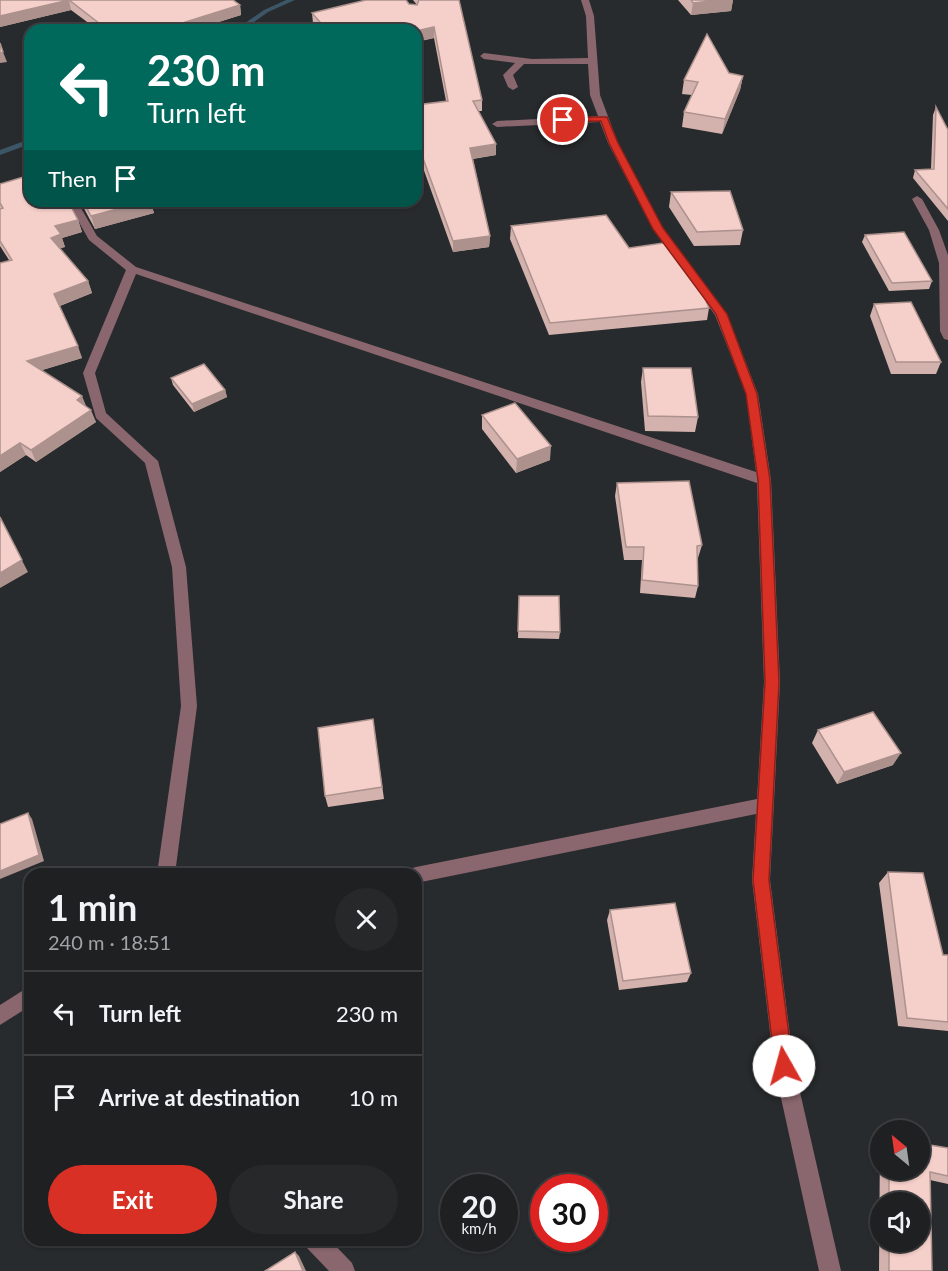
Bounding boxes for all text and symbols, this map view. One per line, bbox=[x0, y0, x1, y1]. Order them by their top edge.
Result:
text: 230 m bbox=[147, 45, 265, 95]
icon: left bbox=[48, 48, 126, 126]
pin bbox=[537, 94, 588, 145]
text: Turn left bbox=[147, 96, 246, 129]
icon: arrive bbox=[546, 103, 579, 136]
icon: arrive bbox=[109, 162, 142, 195]
text: Then bbox=[48, 165, 97, 192]
text: 1 min bbox=[48, 885, 137, 929]
button: close bbox=[335, 888, 398, 951]
text: 240 m · 18:51 bbox=[48, 930, 171, 954]
icon: left bbox=[48, 997, 81, 1030]
text: Turn left bbox=[99, 1000, 181, 1027]
text: 230 m bbox=[336, 1000, 398, 1027]
position arrow bbox=[752, 1034, 816, 1098]
icon: arrive bbox=[48, 1081, 81, 1114]
text: Arrive at destination bbox=[99, 1084, 300, 1111]
text: 10 m bbox=[349, 1084, 398, 1111]
north arrow bbox=[870, 1120, 930, 1180]
map controls bbox=[870, 1120, 930, 1252]
button: Exit bbox=[48, 1165, 217, 1234]
button: Share bbox=[229, 1165, 398, 1234]
speed limit sign: 30 bbox=[530, 1174, 608, 1252]
text: 20 bbox=[462, 1188, 496, 1224]
button: sound bbox=[870, 1192, 930, 1252]
text: km/h bbox=[461, 1219, 497, 1237]

